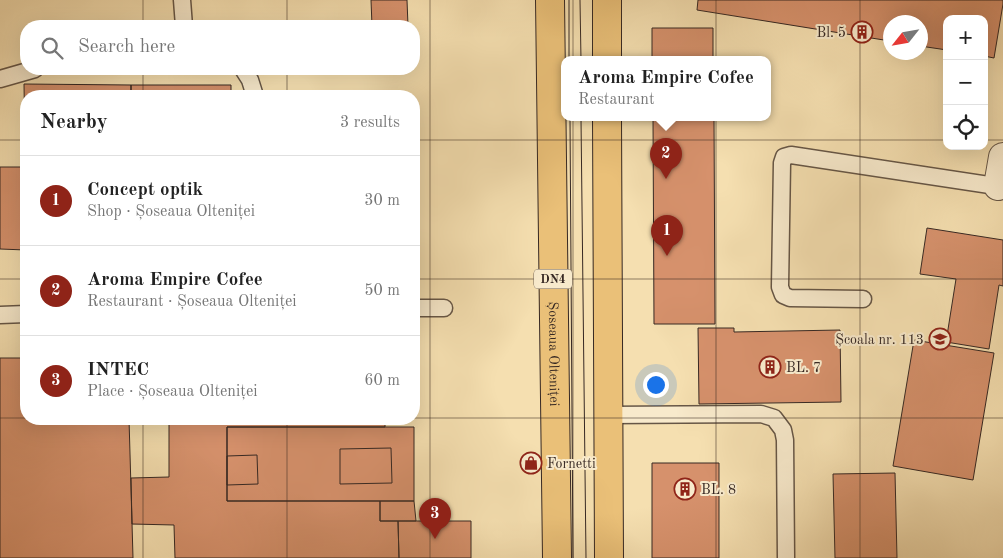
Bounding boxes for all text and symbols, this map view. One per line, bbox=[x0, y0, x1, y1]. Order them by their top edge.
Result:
north arrow bbox=[883, 15, 928, 60]
map controls bbox=[943, 15, 988, 150]
button: + bbox=[943, 15, 988, 60]
search box bbox=[20, 20, 420, 75]
building icon: Bl. 5 bbox=[850, 20, 874, 44]
place label: Bl. 5 bbox=[817, 26, 846, 40]
icon: search bbox=[38, 34, 66, 62]
text: Search here bbox=[78, 38, 175, 57]
popup bbox=[561, 56, 771, 121]
button: − bbox=[943, 60, 988, 105]
text: Aroma Empire Cofee bbox=[578, 69, 754, 88]
text: Restaurant bbox=[578, 92, 655, 108]
button: locate bbox=[943, 105, 988, 150]
text: Nearby bbox=[40, 112, 108, 133]
text: 3 results bbox=[340, 115, 400, 131]
pin: 2 bbox=[650, 138, 682, 179]
text: Concept optik bbox=[87, 181, 203, 200]
text: 1 bbox=[51, 193, 61, 209]
text: 30 m bbox=[364, 193, 400, 209]
text: Shop · Șoseaua Olteniței bbox=[87, 204, 255, 220]
pin: 1 bbox=[651, 215, 683, 256]
road number: DN4 bbox=[534, 270, 572, 288]
text: Aroma Empire Cofee bbox=[87, 271, 263, 290]
text: 2 bbox=[51, 283, 61, 299]
text: 50 m bbox=[364, 283, 400, 299]
text: Restaurant · Șoseaua Olteniței bbox=[87, 294, 297, 310]
street label: Șoseaua Olteniței bbox=[546, 301, 561, 407]
school or university icon: Școala nr. 113 bbox=[928, 327, 952, 351]
place label: Școala nr. 113 bbox=[835, 333, 924, 347]
building icon: BL. 7 bbox=[758, 355, 782, 379]
text: INTEC bbox=[87, 361, 149, 380]
place label: BL. 7 bbox=[786, 361, 821, 375]
your location bbox=[643, 372, 669, 398]
text: 3 bbox=[51, 373, 61, 389]
text: 60 m bbox=[364, 373, 400, 389]
text: Place · Șoseaua Olteniței bbox=[87, 384, 258, 400]
shop icon: Fornetti bbox=[519, 451, 543, 475]
place label: Fornetti bbox=[547, 457, 596, 471]
building icon: BL. 8 bbox=[673, 477, 697, 501]
place label: BL. 8 bbox=[701, 483, 736, 497]
pin: 3 bbox=[419, 498, 451, 539]

